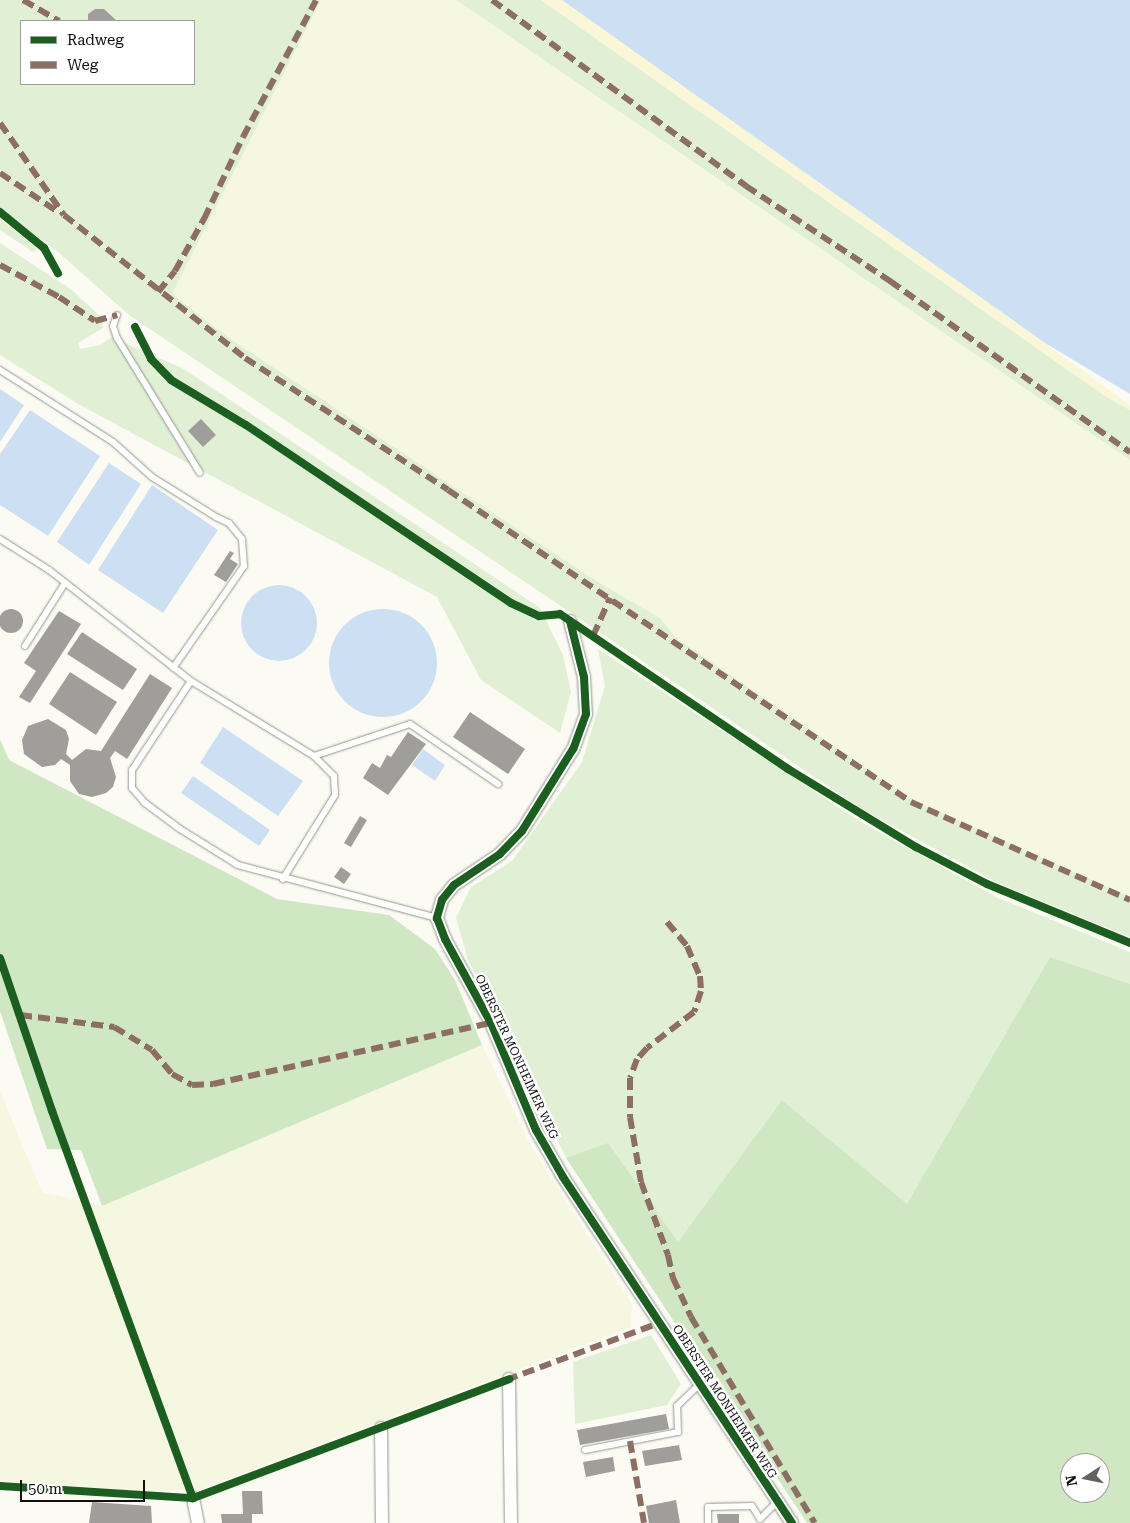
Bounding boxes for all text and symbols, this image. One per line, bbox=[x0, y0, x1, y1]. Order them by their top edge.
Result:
legend bbox=[20, 20, 195, 85]
text: Radweg bbox=[67, 31, 124, 49]
text: Weg bbox=[67, 56, 98, 74]
street label: OBERSTER MONHEIMER WEG bbox=[471, 972, 561, 1142]
street label: OBERSTER MONHEIMER WEG bbox=[669, 1322, 779, 1482]
north arrow bbox=[1060, 1453, 1110, 1503]
scale bar bbox=[22, 1470, 148, 1502]
text: N bbox=[1062, 1474, 1080, 1487]
text: 50 m bbox=[28, 1480, 62, 1498]

